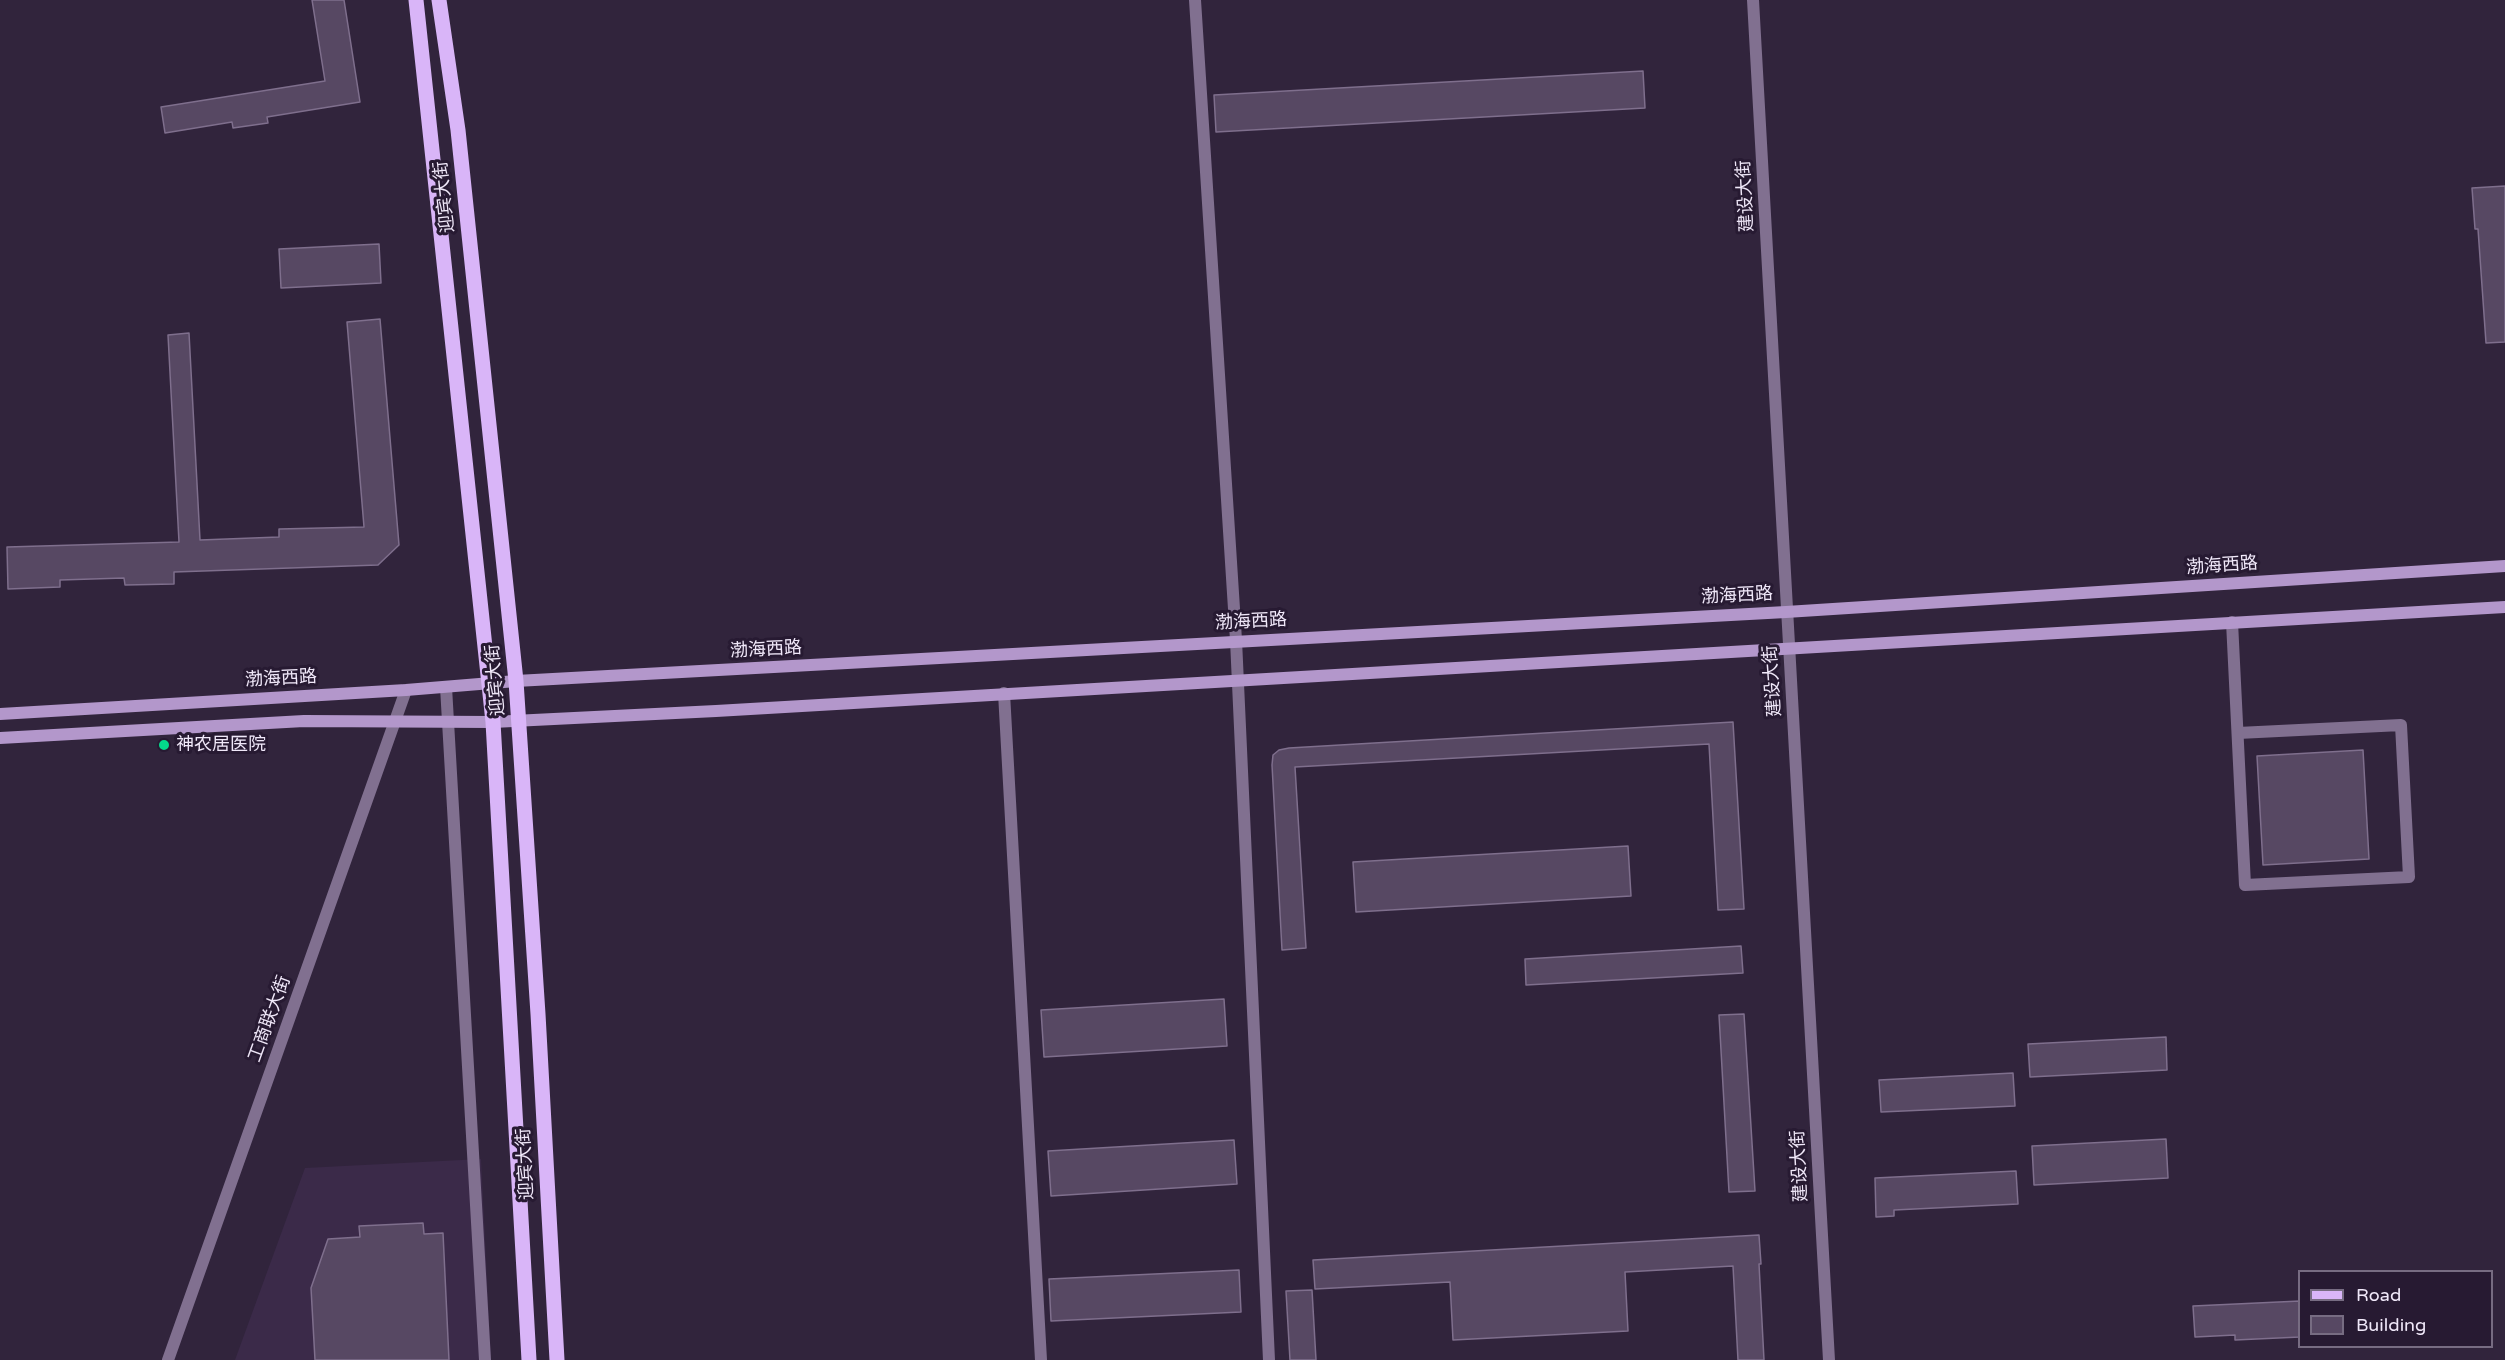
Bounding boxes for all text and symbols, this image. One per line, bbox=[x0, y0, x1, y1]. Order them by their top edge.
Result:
street label: 建设大街 bbox=[1733, 159, 1759, 233]
street label: 迎宾大街 bbox=[430, 160, 460, 234]
street label: 渤海西路 bbox=[2185, 553, 2259, 579]
street label: 渤海西路 bbox=[1700, 583, 1774, 609]
street label: 渤海西路 bbox=[1214, 609, 1288, 635]
street label: 渤海西路 bbox=[729, 637, 803, 663]
street label: 迎宾大街 bbox=[482, 643, 510, 717]
street label: 建设大街 bbox=[1760, 644, 1786, 718]
street label: 渤海西路 bbox=[244, 666, 318, 692]
place label: 神农居医院 bbox=[176, 734, 266, 756]
marker: 神农居医院 bbox=[157, 738, 171, 752]
street label: 工商联大街 bbox=[244, 973, 296, 1065]
street label: 迎宾大街 bbox=[513, 1127, 539, 1201]
street label: 建设大街 bbox=[1787, 1129, 1813, 1203]
legend bbox=[2298, 1270, 2493, 1348]
text: Road bbox=[2356, 1284, 2401, 1306]
text: Building bbox=[2356, 1314, 2426, 1336]

